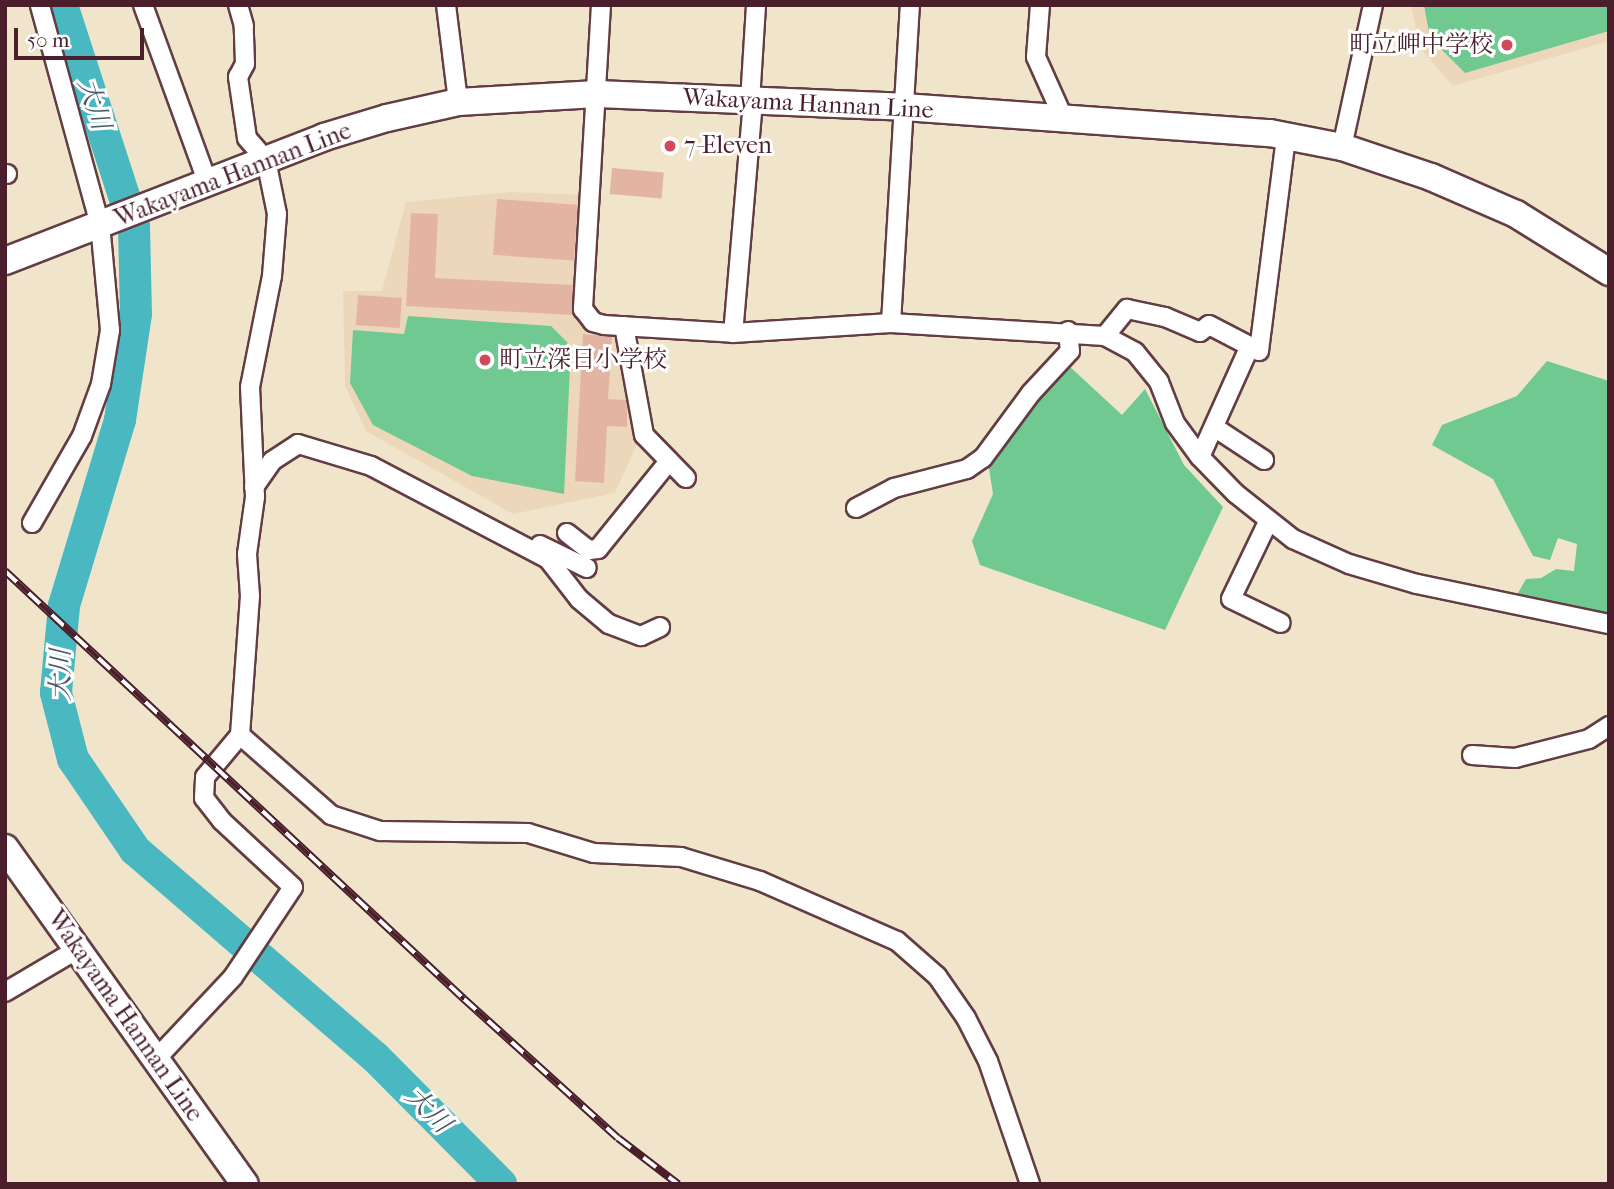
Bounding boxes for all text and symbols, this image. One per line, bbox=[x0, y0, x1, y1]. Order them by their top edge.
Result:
scale bar bbox=[18, 14, 147, 58]
text: 50 m bbox=[27, 28, 70, 52]
place label: 町立岬中学校 bbox=[1349, 31, 1493, 59]
marker: 町立岬中学校 bbox=[1499, 37, 1515, 53]
water label: 大川 bbox=[71, 74, 117, 134]
street label: Wakayama Hannan Line bbox=[682, 83, 934, 125]
street label: Wakayama Hannan Line bbox=[111, 117, 355, 233]
place label: 7-Eleven bbox=[684, 132, 772, 160]
marker: 7-Eleven bbox=[662, 138, 678, 154]
place label: 町立深日小学校 bbox=[499, 346, 667, 374]
marker: 町立深日小学校 bbox=[477, 352, 493, 368]
water label: 大川 bbox=[45, 649, 77, 701]
street label: Wakayama Hannan Line bbox=[41, 905, 209, 1127]
water label: 大川 bbox=[399, 1081, 457, 1139]

